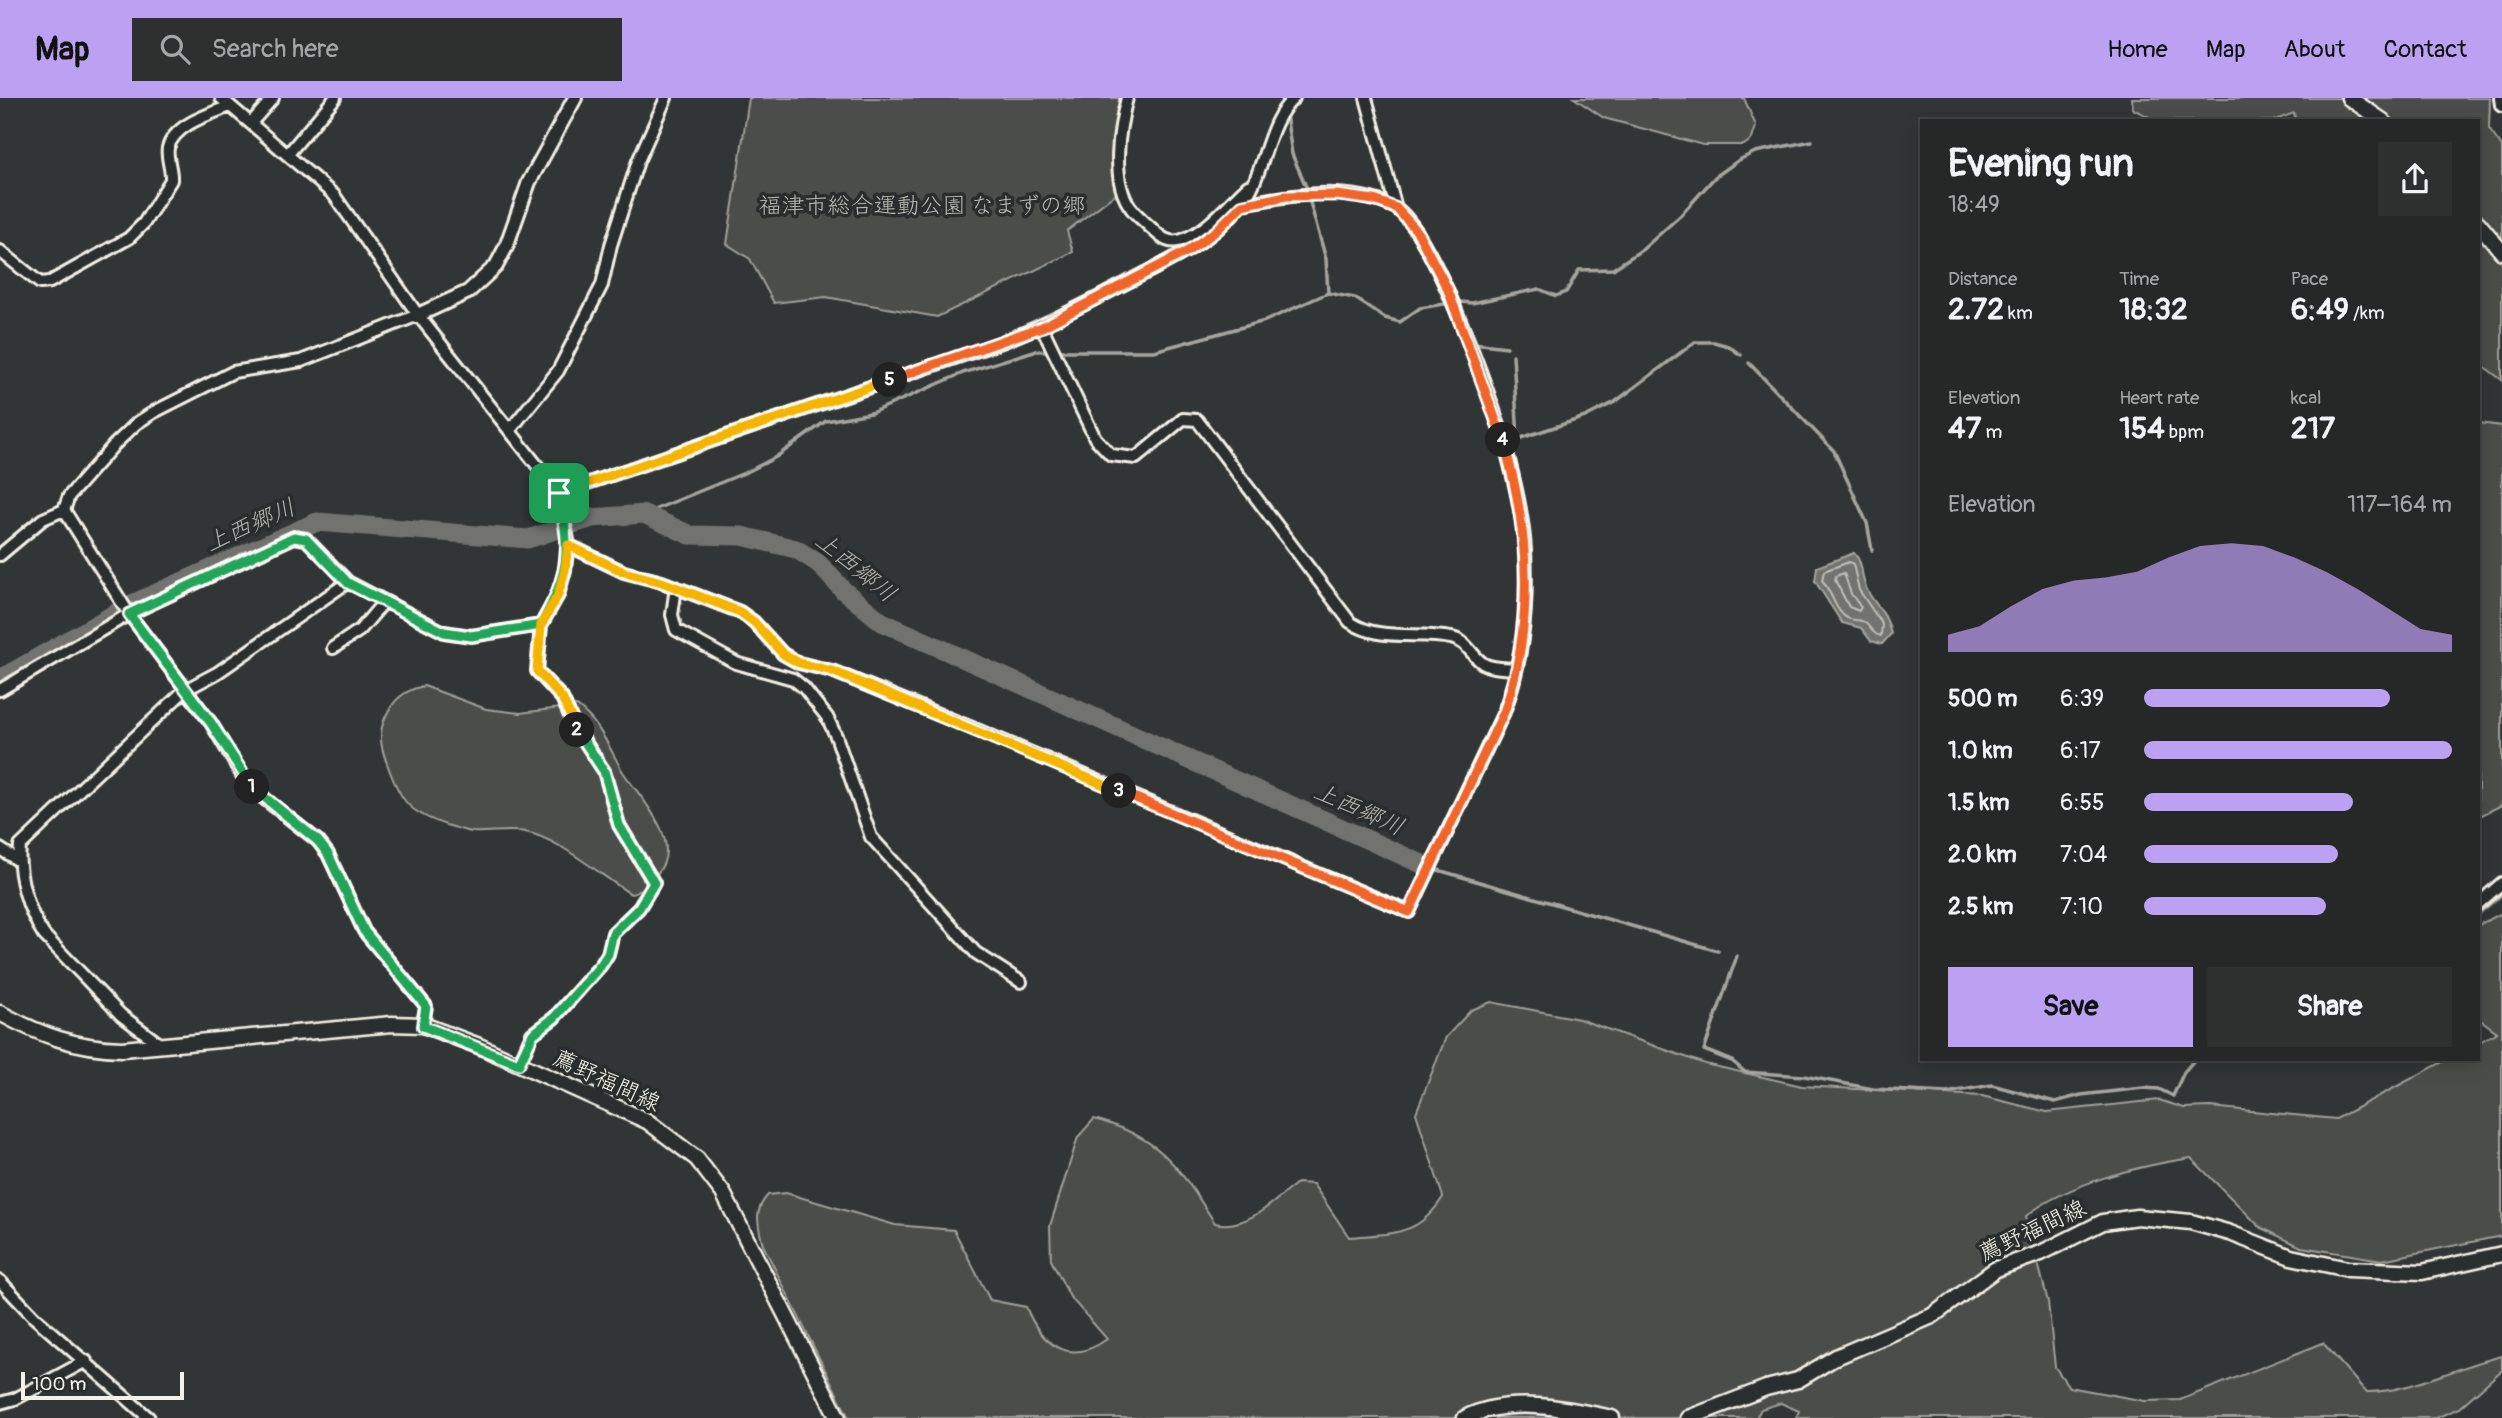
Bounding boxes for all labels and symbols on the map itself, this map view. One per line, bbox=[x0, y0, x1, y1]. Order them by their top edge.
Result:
park label: 福津市総合運動公園 なまずの郷 bbox=[759, 191, 1086, 220]
pin: 5 bbox=[872, 362, 908, 398]
pin: 4 bbox=[1486, 422, 1520, 458]
pin bbox=[529, 463, 589, 523]
water label: 上西郷川 bbox=[200, 493, 300, 558]
water label: 上西郷川 bbox=[809, 526, 902, 609]
pin: 2 bbox=[560, 712, 594, 748]
pin: 1 bbox=[234, 770, 270, 804]
pin: 3 bbox=[1102, 774, 1136, 808]
water label: 上西郷川 bbox=[1309, 777, 1409, 842]
street label: 薦野福間線 bbox=[549, 1043, 665, 1118]
street label: 薦野福間線 bbox=[1974, 1193, 2090, 1268]
scale bar bbox=[21, 1369, 184, 1401]

